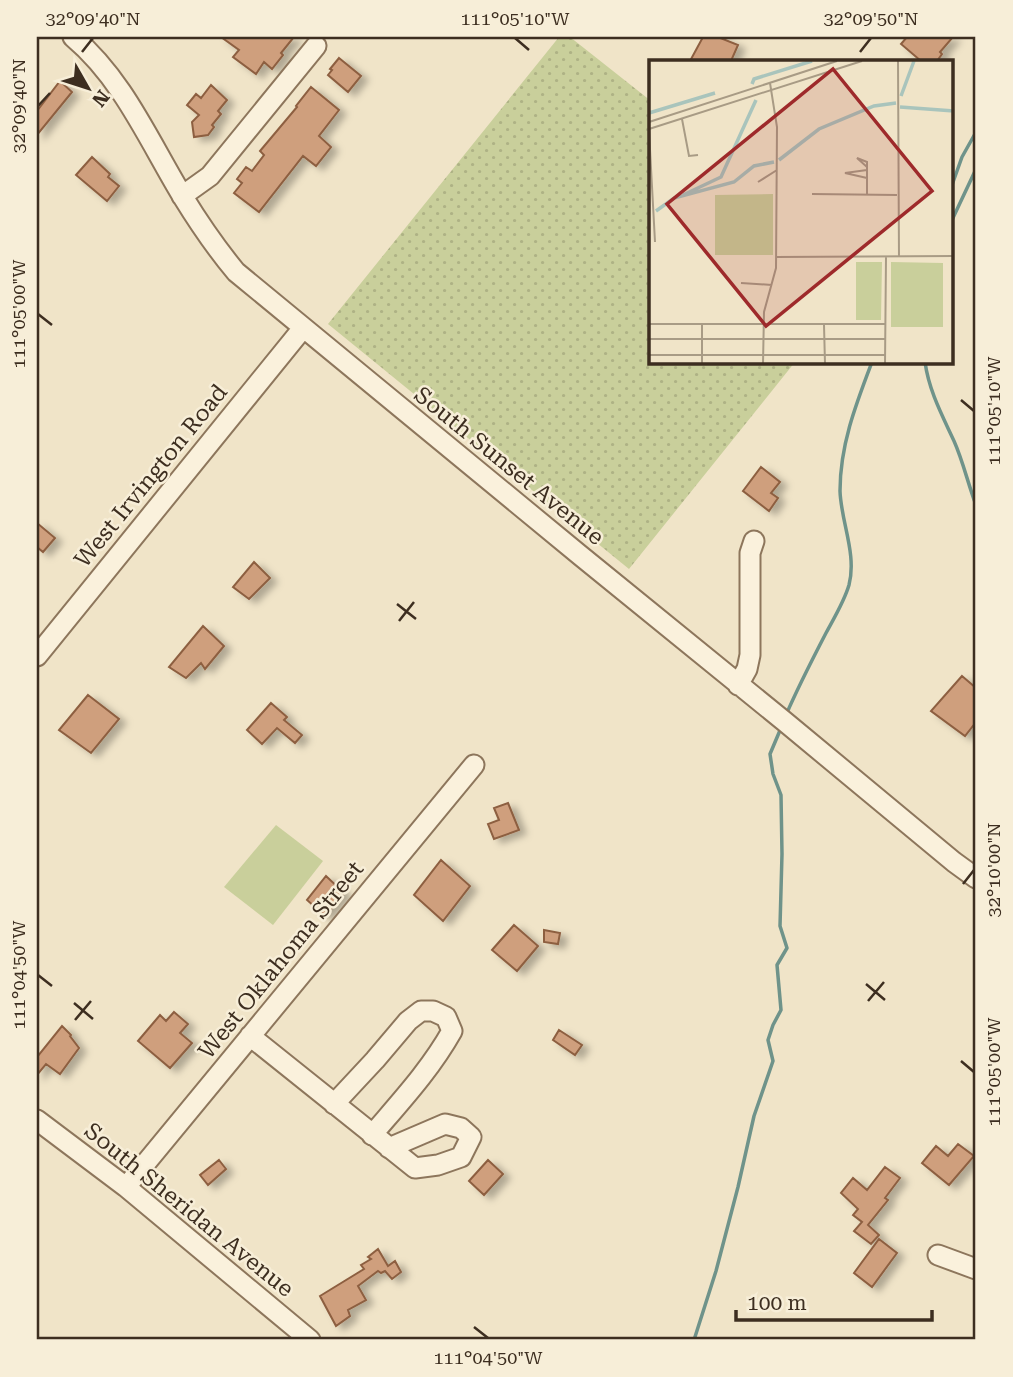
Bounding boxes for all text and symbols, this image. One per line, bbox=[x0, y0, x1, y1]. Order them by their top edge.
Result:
text: 32°09'40"N bbox=[46, 8, 140, 29]
text: 111°05'10"W bbox=[461, 8, 570, 29]
text: 32°09'50"N bbox=[824, 8, 918, 29]
north arrow bbox=[52, 52, 122, 122]
text: 32°09'40"N bbox=[8, 59, 29, 153]
inset map bbox=[649, 60, 954, 364]
text: N bbox=[87, 85, 114, 112]
text: 111°05'00"W bbox=[8, 259, 29, 368]
text: 111°05'10"W bbox=[983, 356, 1004, 465]
street label: West Irvington Road bbox=[69, 379, 233, 573]
street label: South Sunset Avenue bbox=[409, 381, 609, 551]
text: 32°10'00"N bbox=[983, 823, 1004, 917]
street label: West Oklahoma Street bbox=[193, 855, 369, 1064]
text: 111°04'50"W bbox=[8, 920, 29, 1029]
text: 111°05'00"W bbox=[983, 1017, 1004, 1126]
street label: South Sheridan Avenue bbox=[79, 1117, 299, 1303]
scale bar bbox=[736, 1279, 932, 1323]
text: 100 m bbox=[747, 1291, 807, 1315]
text: 111°04'50"W bbox=[434, 1347, 543, 1368]

